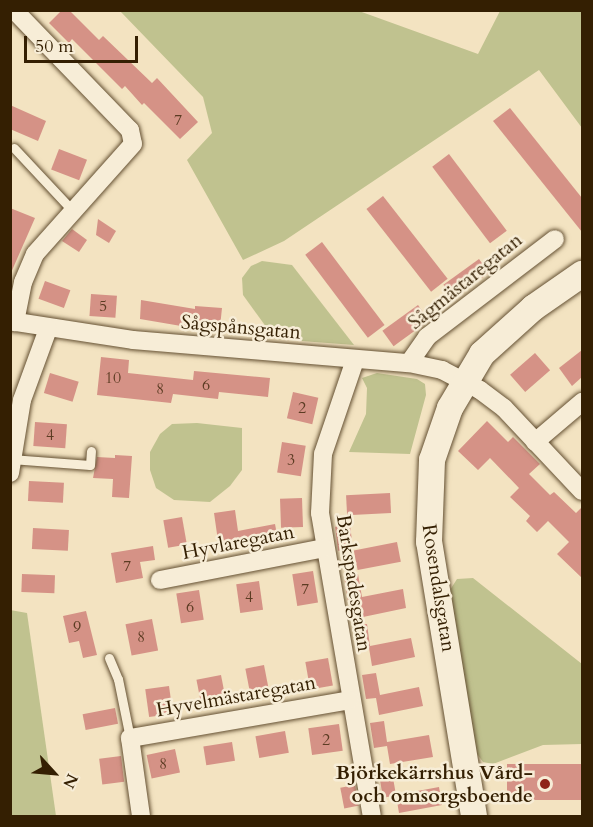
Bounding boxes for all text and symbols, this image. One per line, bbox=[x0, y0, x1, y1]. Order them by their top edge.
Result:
scale bar bbox=[27, 24, 141, 62]
text: 50 m bbox=[35, 34, 74, 59]
house number: 7 bbox=[174, 110, 182, 130]
street label: Sågmästaregatan bbox=[403, 228, 527, 334]
house number: 5 bbox=[99, 296, 107, 316]
street label: Sågspånsgatan bbox=[180, 310, 302, 344]
house number: 10 bbox=[105, 368, 121, 388]
house number: 6 bbox=[202, 375, 210, 395]
house number: 8 bbox=[156, 379, 164, 399]
house number: 2 bbox=[298, 398, 306, 418]
house number: 4 bbox=[46, 425, 54, 445]
house number: 3 bbox=[287, 450, 295, 470]
street label: Barkspadesgatan bbox=[331, 513, 377, 653]
street label: Hyvlaregatan bbox=[180, 519, 296, 565]
street label: Rosendalsgatan bbox=[417, 522, 461, 654]
house number: 7 bbox=[123, 556, 131, 576]
house number: 7 bbox=[301, 579, 309, 599]
house number: 4 bbox=[245, 587, 253, 607]
house number: 6 bbox=[186, 597, 194, 617]
house number: 9 bbox=[73, 617, 81, 637]
house number: 8 bbox=[137, 627, 145, 647]
street label: Hyvelmästaregatan bbox=[154, 670, 318, 722]
house number: 2 bbox=[322, 730, 330, 750]
north arrow bbox=[24, 743, 84, 803]
house number: 8 bbox=[159, 754, 167, 774]
place label: Björkekärrshus Vård- och omsorgsboende bbox=[336, 760, 533, 807]
text: N bbox=[57, 770, 83, 792]
marker: Björkekärrshus Vård- och omsorgsboende bbox=[538, 777, 552, 791]

